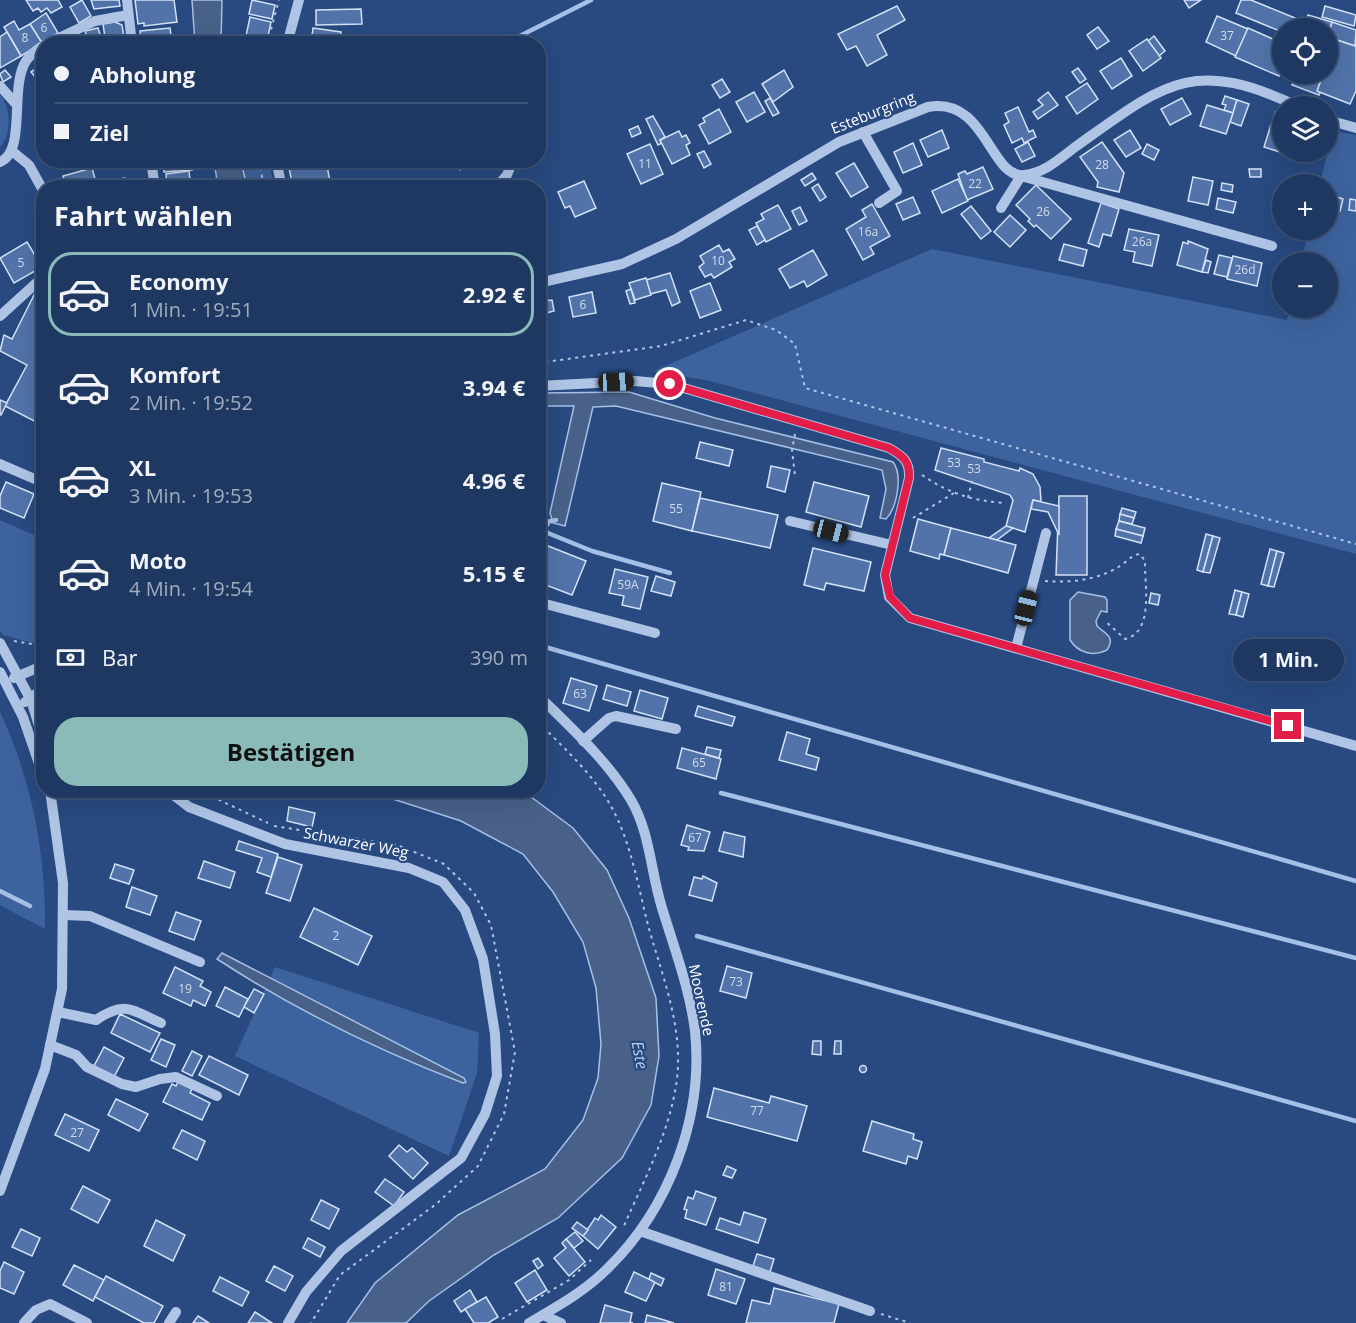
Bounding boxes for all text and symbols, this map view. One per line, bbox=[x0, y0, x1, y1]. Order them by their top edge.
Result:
map controls bbox=[1272, 18, 1338, 318]
button: locate bbox=[1272, 18, 1338, 84]
house number: 6 bbox=[41, 19, 48, 36]
house number: 37 bbox=[1220, 27, 1234, 44]
house number: 8 bbox=[22, 29, 29, 46]
text: Abholung bbox=[90, 59, 195, 89]
street label: Esteburgring bbox=[828, 86, 918, 138]
button: layers bbox=[1272, 96, 1338, 162]
text: Ziel bbox=[90, 117, 129, 147]
house number: 11 bbox=[638, 155, 652, 172]
house number: 28 bbox=[1095, 156, 1109, 173]
button: + bbox=[1272, 174, 1338, 240]
house number: 22 bbox=[968, 175, 982, 192]
text: Fahrt wählen bbox=[54, 197, 233, 234]
house number: 26 bbox=[1036, 203, 1050, 220]
house number: 16a bbox=[858, 223, 878, 240]
house number: 26a bbox=[1132, 233, 1152, 250]
house number: 10 bbox=[711, 252, 725, 269]
button: − bbox=[1272, 252, 1338, 318]
house number: 5 bbox=[18, 254, 25, 271]
house number: 26d bbox=[1234, 261, 1256, 278]
text: Economy bbox=[129, 266, 228, 296]
icon: car bbox=[57, 267, 111, 321]
text: 2.92 € bbox=[463, 279, 525, 309]
text: 1 Min. · 19:51 bbox=[129, 296, 253, 323]
house number: 6 bbox=[580, 296, 587, 313]
text: Komfort bbox=[129, 359, 221, 389]
icon: car bbox=[57, 360, 111, 414]
route start bbox=[656, 370, 683, 397]
text: 3.94 € bbox=[463, 372, 525, 402]
car bbox=[598, 372, 634, 392]
text: 2 Min. · 19:52 bbox=[129, 389, 253, 416]
text: XL bbox=[129, 452, 156, 482]
icon: car bbox=[57, 453, 111, 507]
house number: 53 bbox=[947, 454, 961, 471]
house number: 53 bbox=[967, 460, 981, 477]
text: 4.96 € bbox=[463, 465, 525, 495]
text: 3 Min. · 19:53 bbox=[129, 482, 253, 509]
house number: 55 bbox=[669, 500, 683, 517]
car bbox=[811, 518, 851, 544]
text: Moto bbox=[129, 545, 187, 575]
icon: car bbox=[57, 546, 111, 600]
text: 5.15 € bbox=[463, 558, 525, 588]
text: 4 Min. · 19:54 bbox=[129, 575, 253, 602]
house number: 59A bbox=[617, 576, 639, 593]
car bbox=[1013, 588, 1039, 628]
callout: 1 Min. bbox=[1232, 639, 1344, 681]
icon: cash bbox=[54, 641, 87, 674]
text: Bar bbox=[102, 642, 137, 672]
text: 390 m bbox=[470, 644, 528, 671]
text: 1 Min. bbox=[1258, 646, 1319, 673]
house number: 63 bbox=[573, 685, 587, 702]
route end bbox=[1274, 712, 1301, 739]
button: Bestätigen bbox=[54, 717, 528, 786]
house number: 65 bbox=[692, 754, 706, 771]
street label: Schwarzer Weg bbox=[302, 822, 410, 862]
house number: 67 bbox=[688, 829, 702, 846]
house number: 2 bbox=[333, 927, 340, 944]
street label: Moorende bbox=[685, 962, 719, 1038]
house number: 73 bbox=[729, 973, 743, 990]
house number: 19 bbox=[178, 980, 192, 997]
water label: Este bbox=[626, 1039, 654, 1071]
house number: 77 bbox=[750, 1102, 764, 1119]
house number: 27 bbox=[70, 1124, 84, 1141]
house number: 81 bbox=[719, 1278, 733, 1295]

